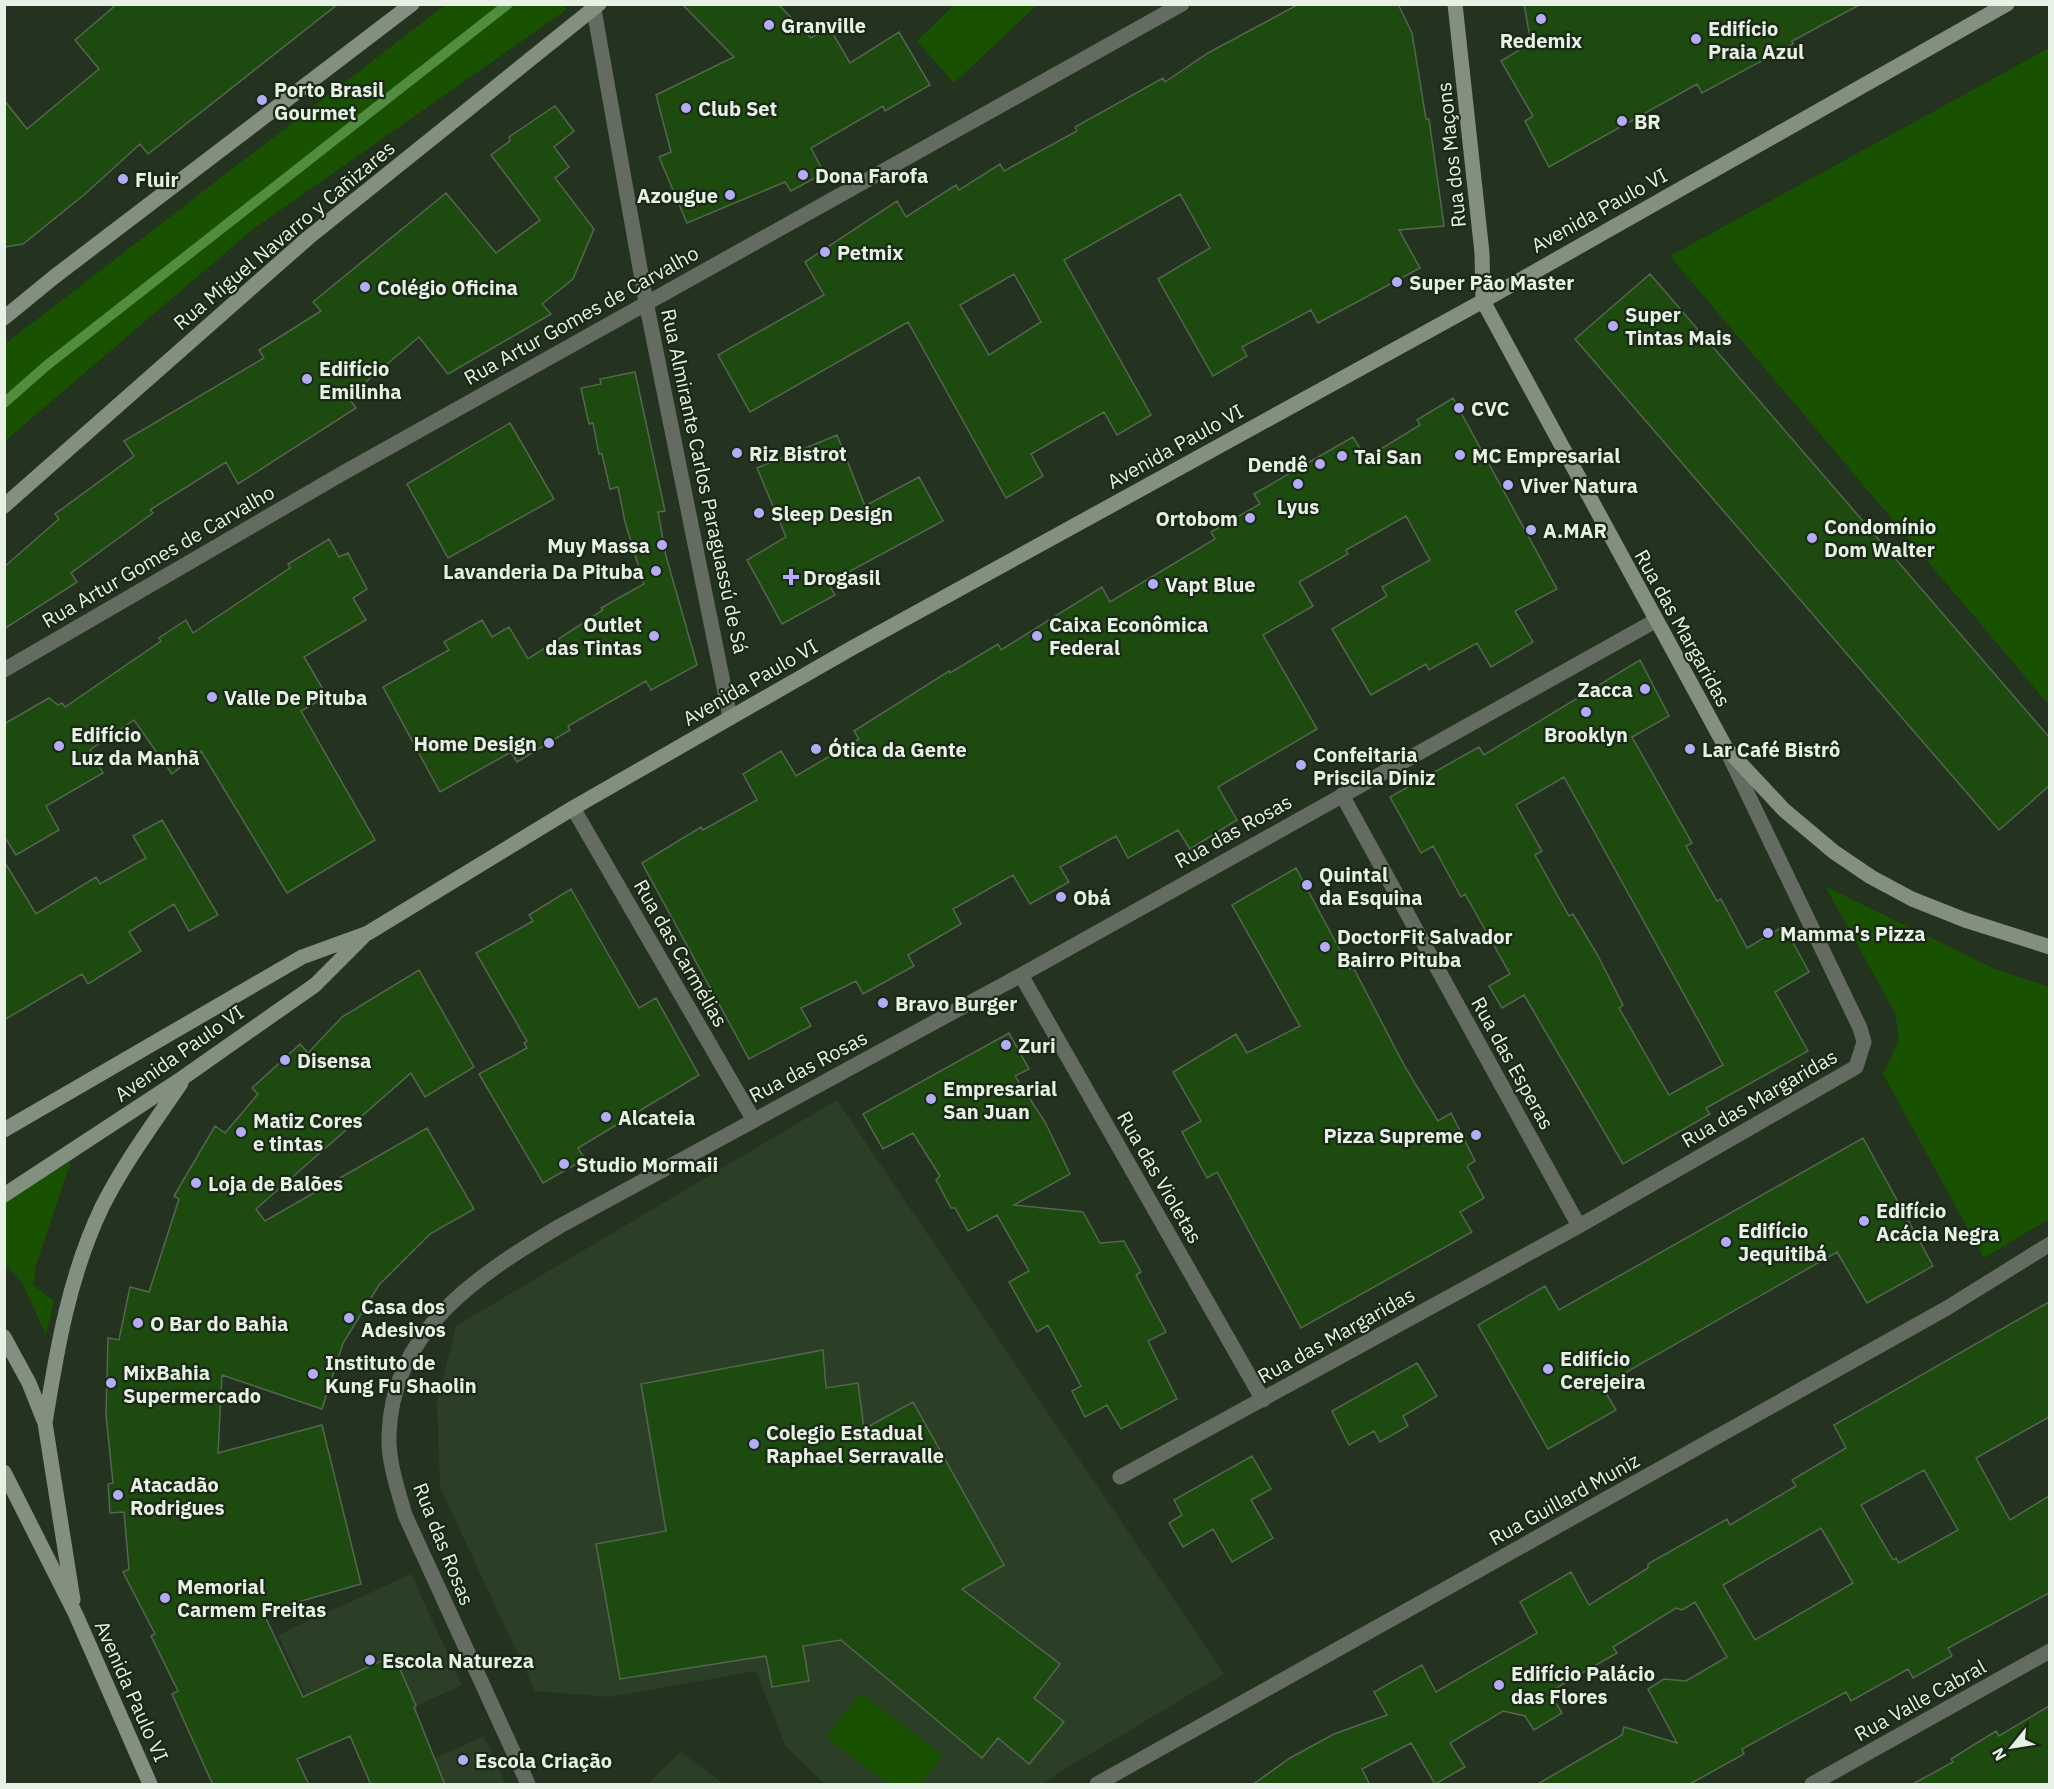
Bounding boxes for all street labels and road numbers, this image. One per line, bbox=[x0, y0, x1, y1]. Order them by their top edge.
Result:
street label: Rua dos Maçons bbox=[1430, 81, 1472, 229]
street label: Rua Miguel Navarro y Cañizares bbox=[168, 134, 400, 336]
street label: Avenida Paulo VI bbox=[1526, 161, 1672, 259]
street label: Rua Artur Gomes de Carvalho bbox=[459, 239, 703, 391]
street label: Rua Almirante Carlos Paraguassú de Sá bbox=[655, 306, 755, 656]
street label: Avenida Paulo VI bbox=[1102, 397, 1248, 495]
street label: Rua Artur Gomes de Carvalho bbox=[37, 478, 279, 634]
street label: Rua das Margaridas bbox=[1629, 545, 1737, 711]
street label: Avenida Paulo VI bbox=[677, 632, 823, 732]
street label: Rua das Rosas bbox=[1170, 788, 1296, 874]
street label: Rua das Carmélias bbox=[628, 874, 734, 1032]
street label: Rua das Esperas bbox=[1465, 992, 1561, 1134]
street label: Avenida Paulo VI bbox=[109, 998, 249, 1108]
street label: Rua das Rosas bbox=[744, 1024, 872, 1108]
street label: Rua das Margaridas bbox=[1676, 1042, 1842, 1154]
street label: Rua das Violetas bbox=[1111, 1106, 1209, 1248]
street label: Rua das Margaridas bbox=[1253, 1281, 1419, 1389]
street label: Rua Guillard Muniz bbox=[1484, 1446, 1644, 1552]
street label: Rua das Rosas bbox=[407, 1479, 481, 1609]
street label: Avenida Paulo VI bbox=[89, 1616, 175, 1766]
street label: Rua Valle Cabral bbox=[1849, 1653, 1991, 1747]

